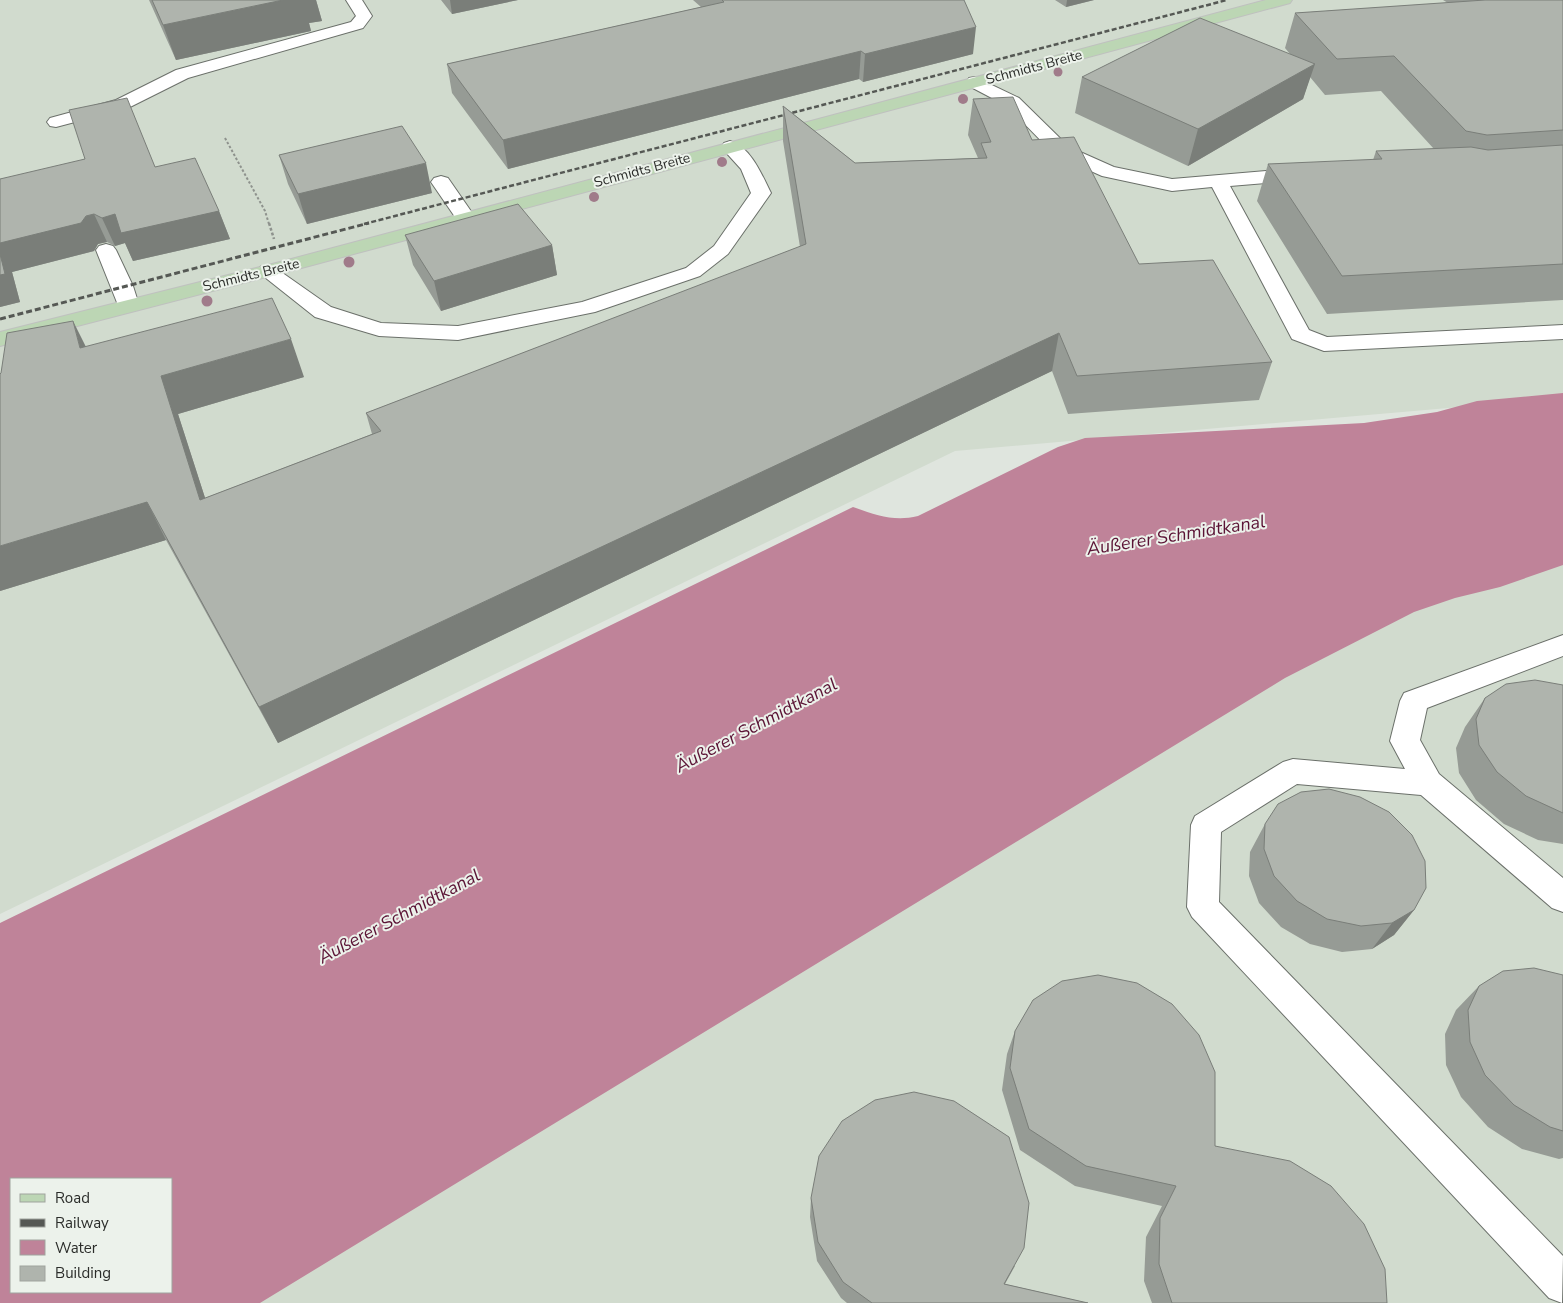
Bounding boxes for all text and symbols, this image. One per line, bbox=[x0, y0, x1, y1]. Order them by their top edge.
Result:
street label: Schmidts Breite bbox=[984, 45, 1084, 89]
street label: Schmidts Breite bbox=[592, 148, 692, 192]
street label: Schmidts Breite bbox=[201, 254, 301, 296]
water label: Äußerer Schmidtkanal bbox=[1084, 509, 1267, 561]
water label: Äußerer Schmidtkanal bbox=[670, 672, 841, 778]
water label: Äußerer Schmidtkanal bbox=[313, 863, 484, 969]
legend bbox=[10, 1178, 172, 1293]
text: Road bbox=[55, 1188, 90, 1208]
text: Railway bbox=[55, 1213, 109, 1233]
text: Water bbox=[55, 1238, 98, 1258]
text: Building bbox=[55, 1263, 111, 1283]

